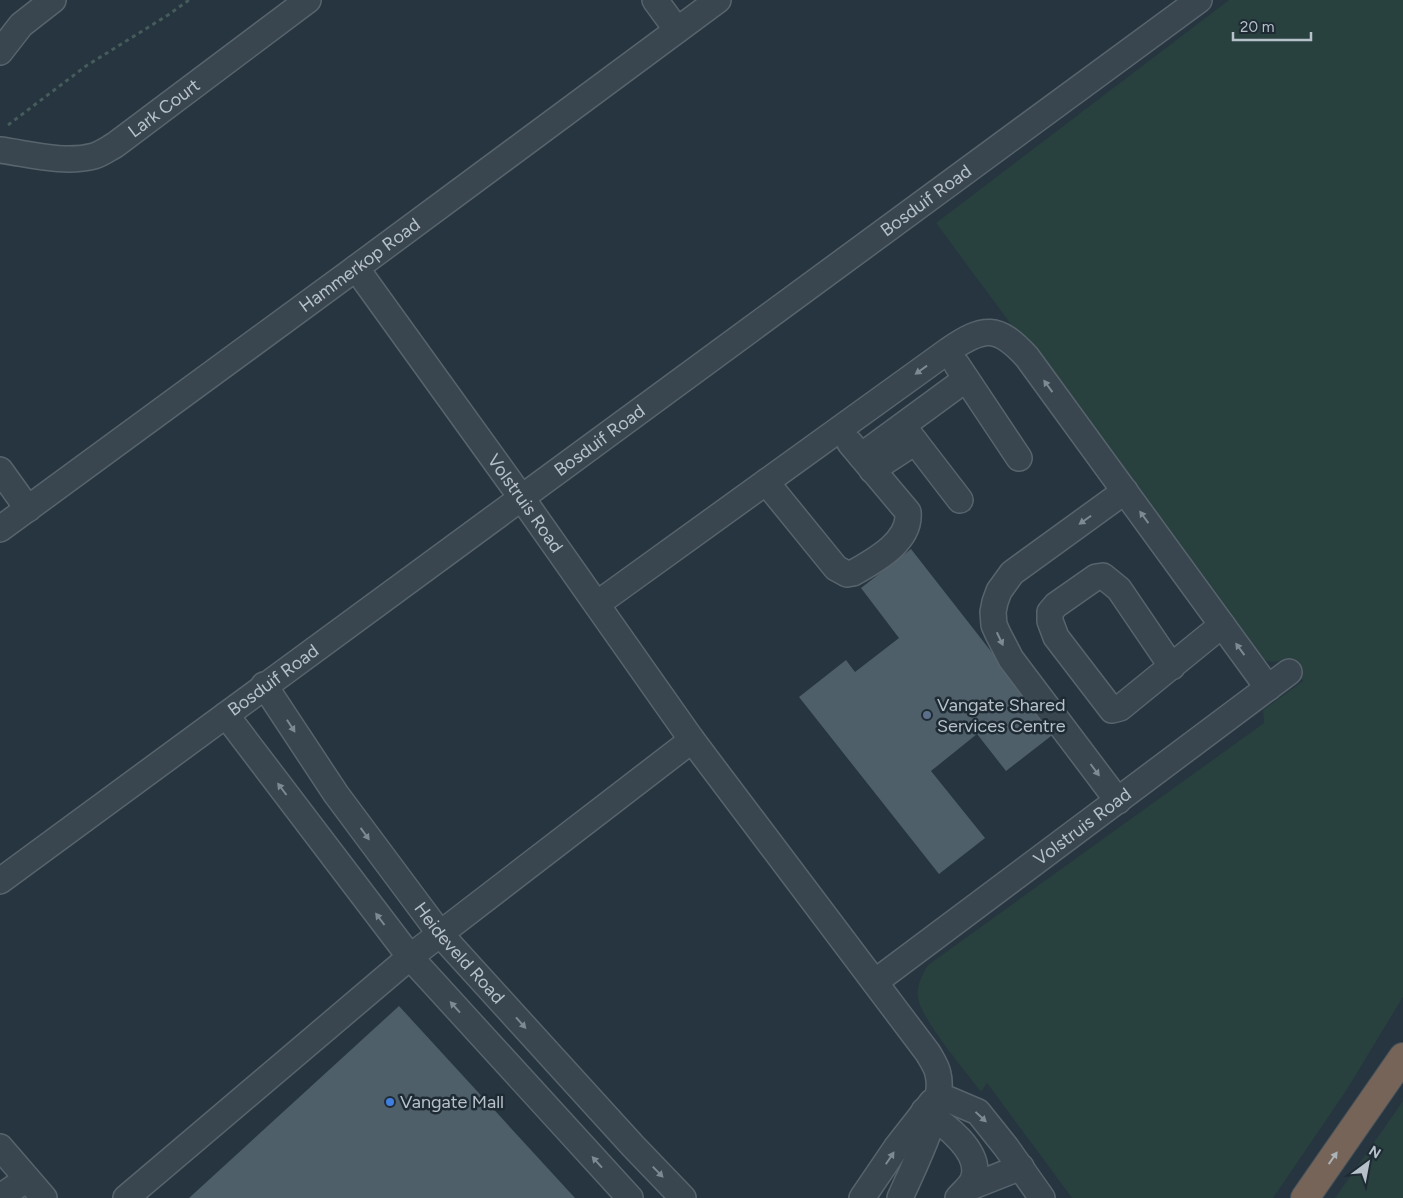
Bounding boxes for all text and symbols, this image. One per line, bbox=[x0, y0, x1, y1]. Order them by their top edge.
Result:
scale bar bbox=[1233, 10, 1310, 42]
text: 20 m bbox=[1240, 18, 1274, 36]
street label: Lark Court bbox=[124, 74, 204, 142]
street label: Bosduif Road bbox=[876, 160, 976, 241]
street label: Hammerkop Road bbox=[295, 213, 424, 317]
one-way arrow bbox=[914, 365, 927, 375]
one-way arrow bbox=[1043, 379, 1053, 393]
street label: Bosduif Road bbox=[550, 400, 649, 481]
street label: Volstruis Road bbox=[483, 450, 568, 557]
one-way arrow bbox=[1139, 511, 1149, 524]
one-way arrow bbox=[1078, 515, 1092, 525]
one-way arrow bbox=[996, 632, 1004, 646]
street label: Bosduif Road bbox=[223, 640, 323, 721]
one-way arrow bbox=[1234, 643, 1245, 656]
place label: Vangate Shared Services Centre bbox=[937, 694, 1066, 737]
marker: Vangate Shared Services Centre bbox=[921, 709, 933, 721]
one-way arrow bbox=[286, 719, 296, 733]
one-way arrow bbox=[1090, 763, 1100, 777]
one-way arrow bbox=[277, 782, 287, 796]
street label: Volstruis Road bbox=[1029, 783, 1135, 870]
one-way arrow bbox=[360, 827, 370, 841]
street label: Heideveld Road bbox=[409, 898, 509, 1008]
one-way arrow bbox=[375, 913, 386, 926]
one-way arrow bbox=[449, 1002, 461, 1014]
one-way arrow bbox=[515, 1016, 527, 1028]
place label: Vangate Mall bbox=[400, 1091, 504, 1113]
marker: Vangate Mall bbox=[384, 1096, 396, 1108]
one-way arrow bbox=[975, 1111, 987, 1122]
north arrow bbox=[1343, 1138, 1393, 1188]
text: N bbox=[1366, 1142, 1384, 1162]
one-way arrow bbox=[885, 1151, 895, 1164]
one-way arrow bbox=[1328, 1151, 1338, 1165]
one-way arrow bbox=[591, 1156, 603, 1168]
one-way arrow bbox=[652, 1166, 664, 1178]

